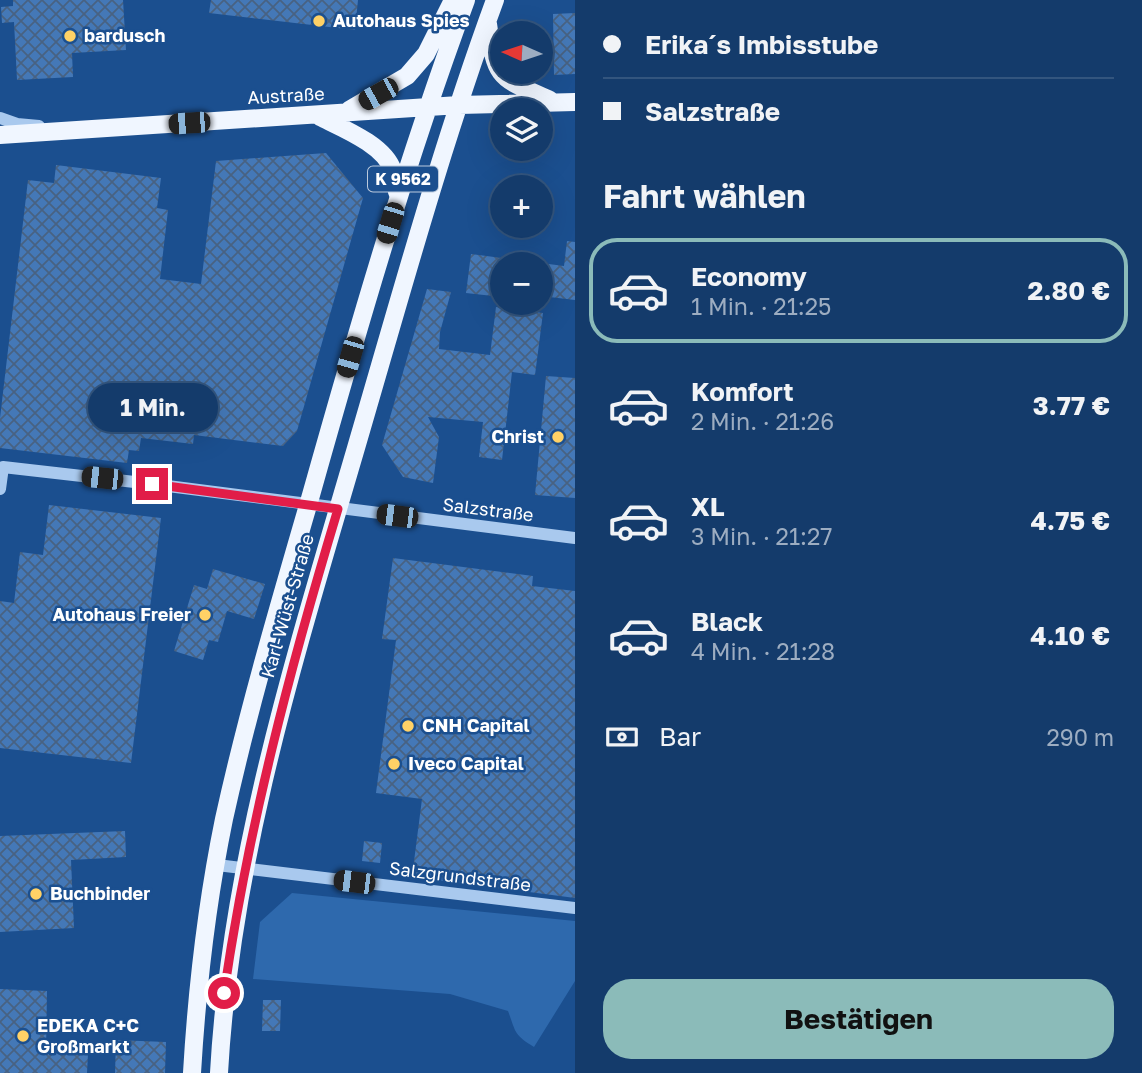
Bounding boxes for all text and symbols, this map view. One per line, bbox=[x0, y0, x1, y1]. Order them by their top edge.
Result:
place label: Autohaus Spies bbox=[333, 9, 470, 31]
marker: Autohaus Spies bbox=[311, 13, 327, 29]
north arrow bbox=[490, 21, 553, 84]
map controls bbox=[490, 21, 553, 315]
place label: bardusch bbox=[84, 24, 165, 46]
marker: bardusch bbox=[62, 28, 78, 44]
text: Erika´s Imbisstube bbox=[645, 29, 878, 60]
car bbox=[355, 75, 402, 113]
street label: Austraße bbox=[247, 82, 325, 108]
text: Salzstraße bbox=[645, 96, 780, 127]
button: layers bbox=[490, 98, 553, 161]
car bbox=[168, 111, 211, 135]
road number: K 9562 bbox=[368, 167, 438, 192]
button: + bbox=[490, 175, 553, 238]
text: Fahrt wählen bbox=[603, 177, 806, 215]
car bbox=[374, 200, 407, 246]
button: − bbox=[490, 252, 553, 315]
icon: car bbox=[607, 259, 670, 322]
text: Economy bbox=[691, 261, 807, 292]
text: 2.80 € bbox=[1027, 275, 1110, 306]
text: 1 Min. · 21:25 bbox=[691, 292, 831, 320]
car bbox=[335, 334, 366, 380]
icon: car bbox=[607, 374, 670, 437]
text: Komfort bbox=[691, 376, 794, 407]
callout: 1 Min. bbox=[87, 382, 217, 432]
text: 3.77 € bbox=[1033, 390, 1110, 421]
text: 1 Min. bbox=[120, 393, 186, 421]
text: 2 Min. · 21:26 bbox=[691, 407, 834, 435]
place label: Christ bbox=[491, 425, 544, 447]
marker: Christ bbox=[550, 429, 566, 445]
car bbox=[81, 465, 124, 491]
route end bbox=[136, 468, 168, 500]
icon: car bbox=[607, 489, 670, 552]
text: XL bbox=[691, 491, 725, 522]
street label: Salzstraße bbox=[441, 493, 535, 525]
car bbox=[375, 503, 420, 529]
text: 4.75 € bbox=[1031, 505, 1110, 536]
text: 3 Min. · 21:27 bbox=[691, 522, 833, 550]
street label: Karl-Wüst-Straße bbox=[256, 531, 318, 680]
place label: Autohaus Freier bbox=[53, 603, 191, 625]
icon: car bbox=[607, 604, 670, 667]
text: Black bbox=[691, 606, 763, 637]
marker: Autohaus Freier bbox=[197, 607, 213, 623]
text: 4.10 € bbox=[1030, 620, 1110, 651]
text: 4 Min. · 21:28 bbox=[691, 637, 835, 665]
place label: CNH Capital bbox=[422, 714, 530, 736]
marker: CNH Capital bbox=[400, 718, 416, 734]
icon: cash bbox=[603, 718, 641, 756]
text: Bar bbox=[659, 721, 701, 752]
text: 290 m bbox=[1046, 723, 1114, 751]
place label: Iveco Capital bbox=[408, 752, 524, 774]
marker: Iveco Capital bbox=[386, 756, 402, 772]
street label: Salzgrundstraße bbox=[388, 856, 532, 896]
car bbox=[332, 869, 377, 895]
place label: Buchbinder bbox=[50, 882, 150, 904]
marker: Buchbinder bbox=[28, 886, 44, 902]
route start bbox=[208, 977, 240, 1009]
button: Bestätigen bbox=[603, 979, 1114, 1059]
place label: EDEKA C+C Großmarkt bbox=[37, 1014, 139, 1057]
marker: EDEKA C+C Großmarkt bbox=[15, 1028, 31, 1044]

